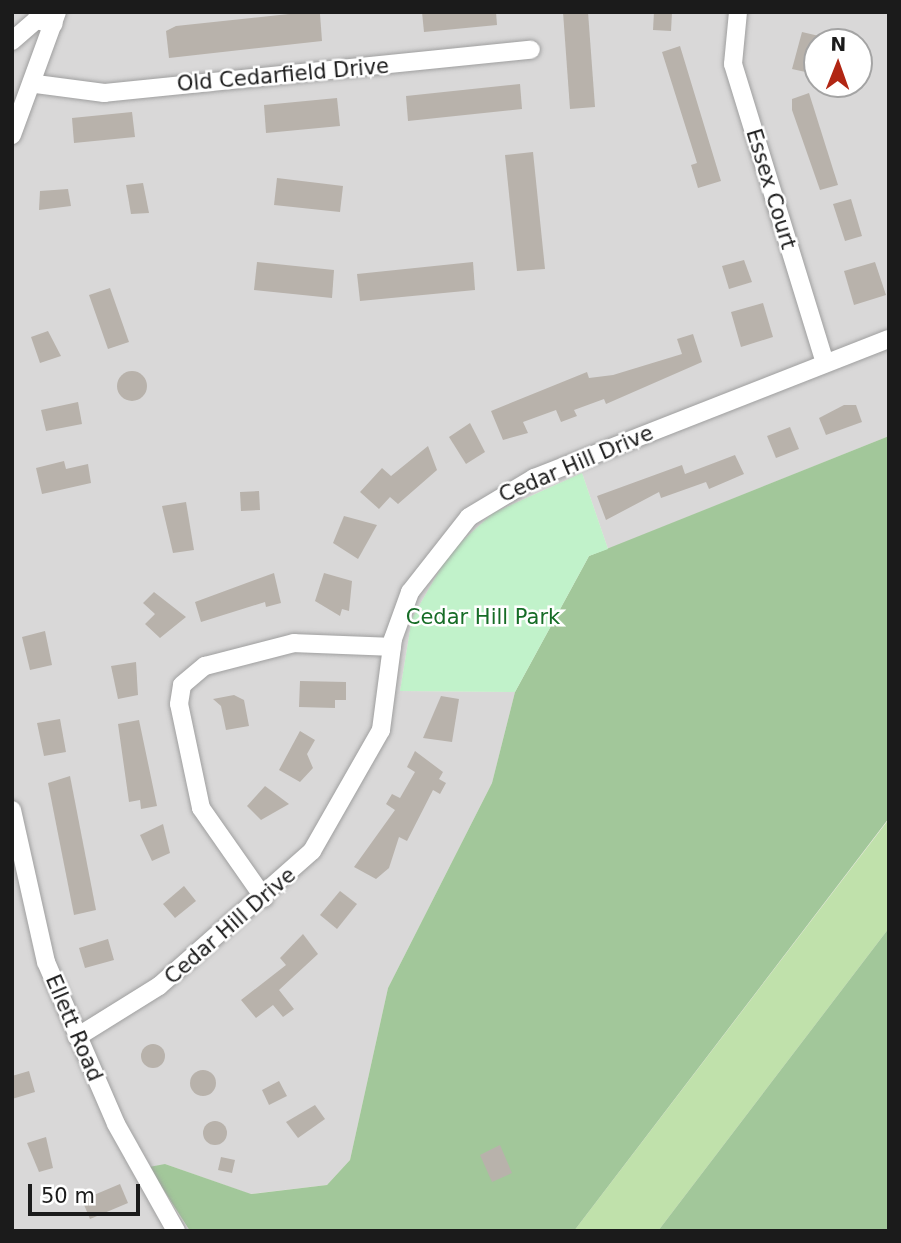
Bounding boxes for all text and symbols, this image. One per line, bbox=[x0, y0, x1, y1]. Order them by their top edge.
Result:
north arrow bbox=[803, 28, 873, 98]
text: N bbox=[830, 33, 846, 55]
street label: Old Cedarfield Drive bbox=[176, 53, 390, 97]
street label: Essex Court bbox=[741, 126, 801, 252]
street label: Cedar Hill Drive bbox=[495, 420, 657, 508]
park label: Cedar Hill Park bbox=[406, 604, 560, 630]
street label: Cedar Hill Drive bbox=[159, 862, 301, 990]
street label: Ellett Road bbox=[40, 971, 108, 1085]
scale bar bbox=[32, 1170, 144, 1214]
text: 50 m bbox=[41, 1184, 95, 1208]

